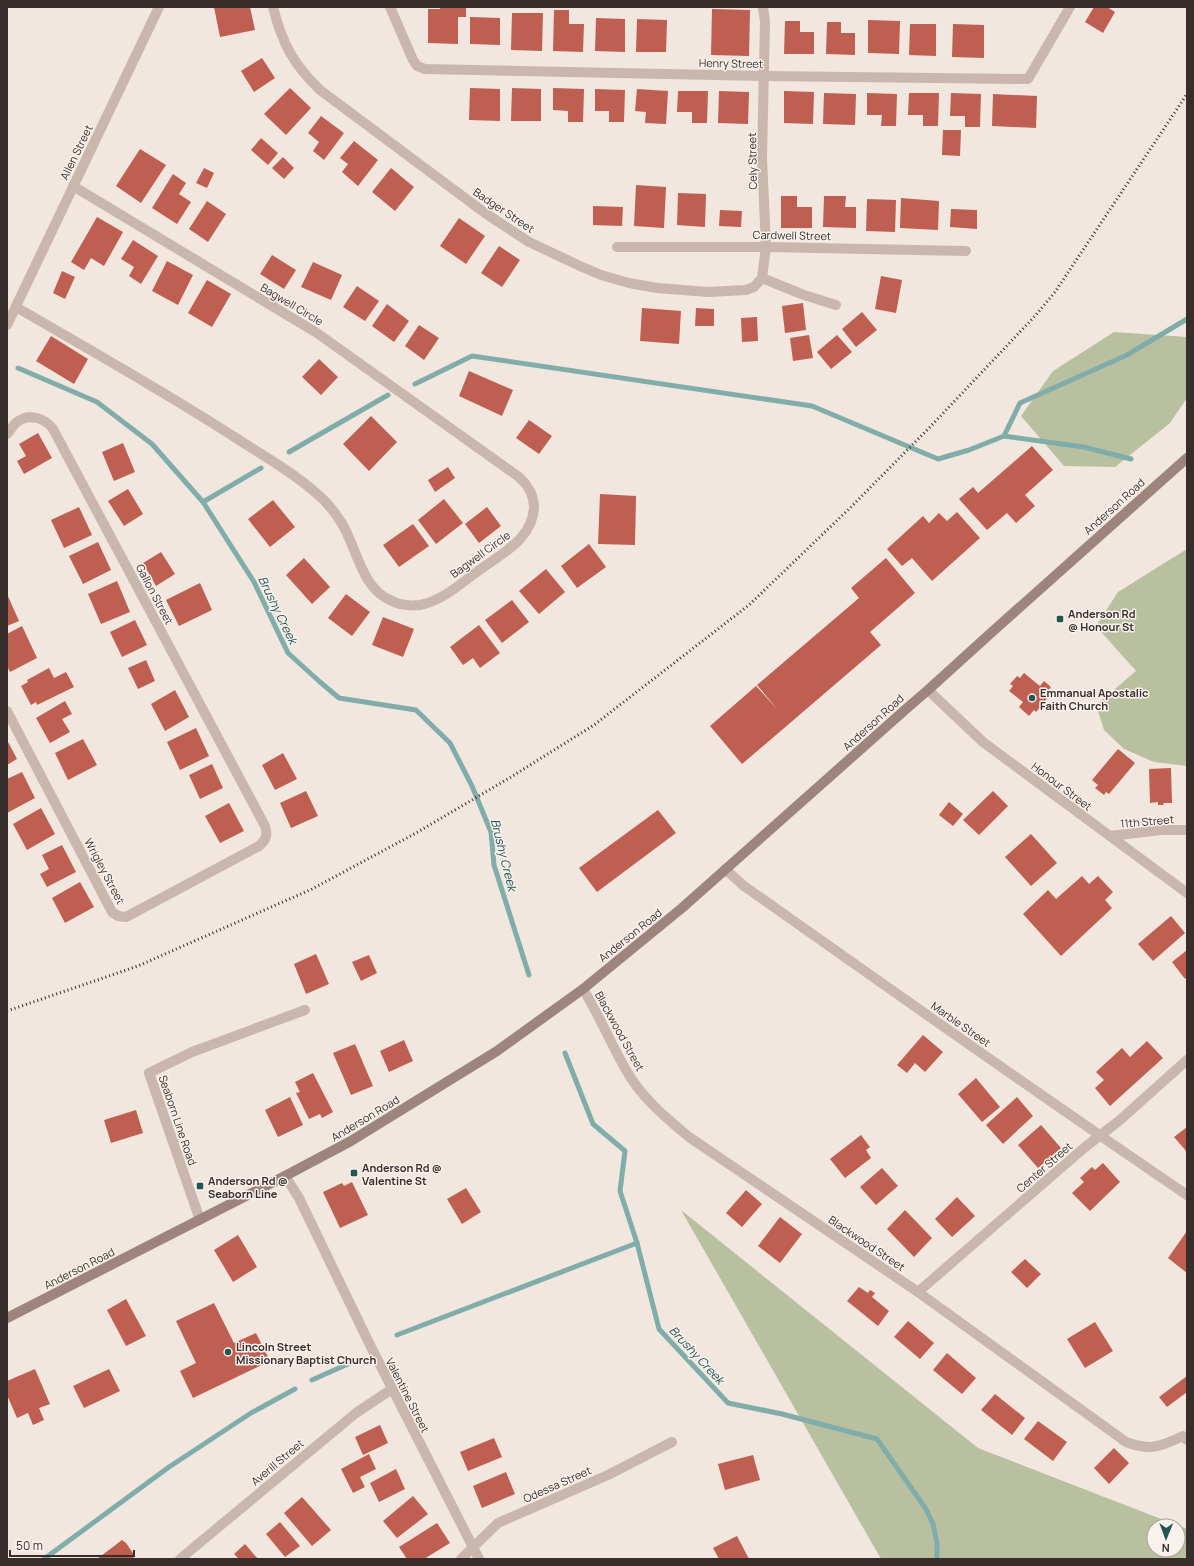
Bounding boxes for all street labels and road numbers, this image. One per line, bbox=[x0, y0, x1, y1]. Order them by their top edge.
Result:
street label: Henry Street bbox=[699, 55, 763, 71]
street label: Allen Street bbox=[56, 122, 96, 182]
street label: Cely Street bbox=[744, 132, 760, 190]
street label: Badger Street bbox=[470, 184, 538, 236]
street label: Cardwell Street bbox=[753, 227, 831, 243]
street label: Bagwell Circle bbox=[258, 279, 327, 329]
street label: Anderson Road bbox=[1080, 475, 1148, 537]
street label: Bagwell Circle bbox=[447, 527, 513, 581]
street label: Gallon Street bbox=[133, 561, 177, 627]
street label: Anderson Road bbox=[839, 691, 907, 753]
street label: Honour Street bbox=[1029, 758, 1095, 814]
street label: 11th Street bbox=[1119, 811, 1175, 831]
street label: Wrigley Street bbox=[81, 835, 129, 907]
street label: Anderson Road bbox=[595, 905, 665, 965]
street label: Blackwood Street bbox=[592, 988, 648, 1074]
street label: Marble Street bbox=[928, 998, 994, 1050]
street label: Seaborn Line Road bbox=[156, 1073, 200, 1167]
street label: Anderson Road bbox=[328, 1092, 402, 1144]
street label: Center Street bbox=[1013, 1138, 1075, 1196]
street label: Blackwood Street bbox=[826, 1212, 908, 1274]
street label: Anderson Road bbox=[41, 1244, 117, 1292]
street label: Valentine Street bbox=[383, 1355, 433, 1435]
street label: Averill Street bbox=[247, 1436, 307, 1488]
street label: Odessa Street bbox=[521, 1462, 593, 1506]

